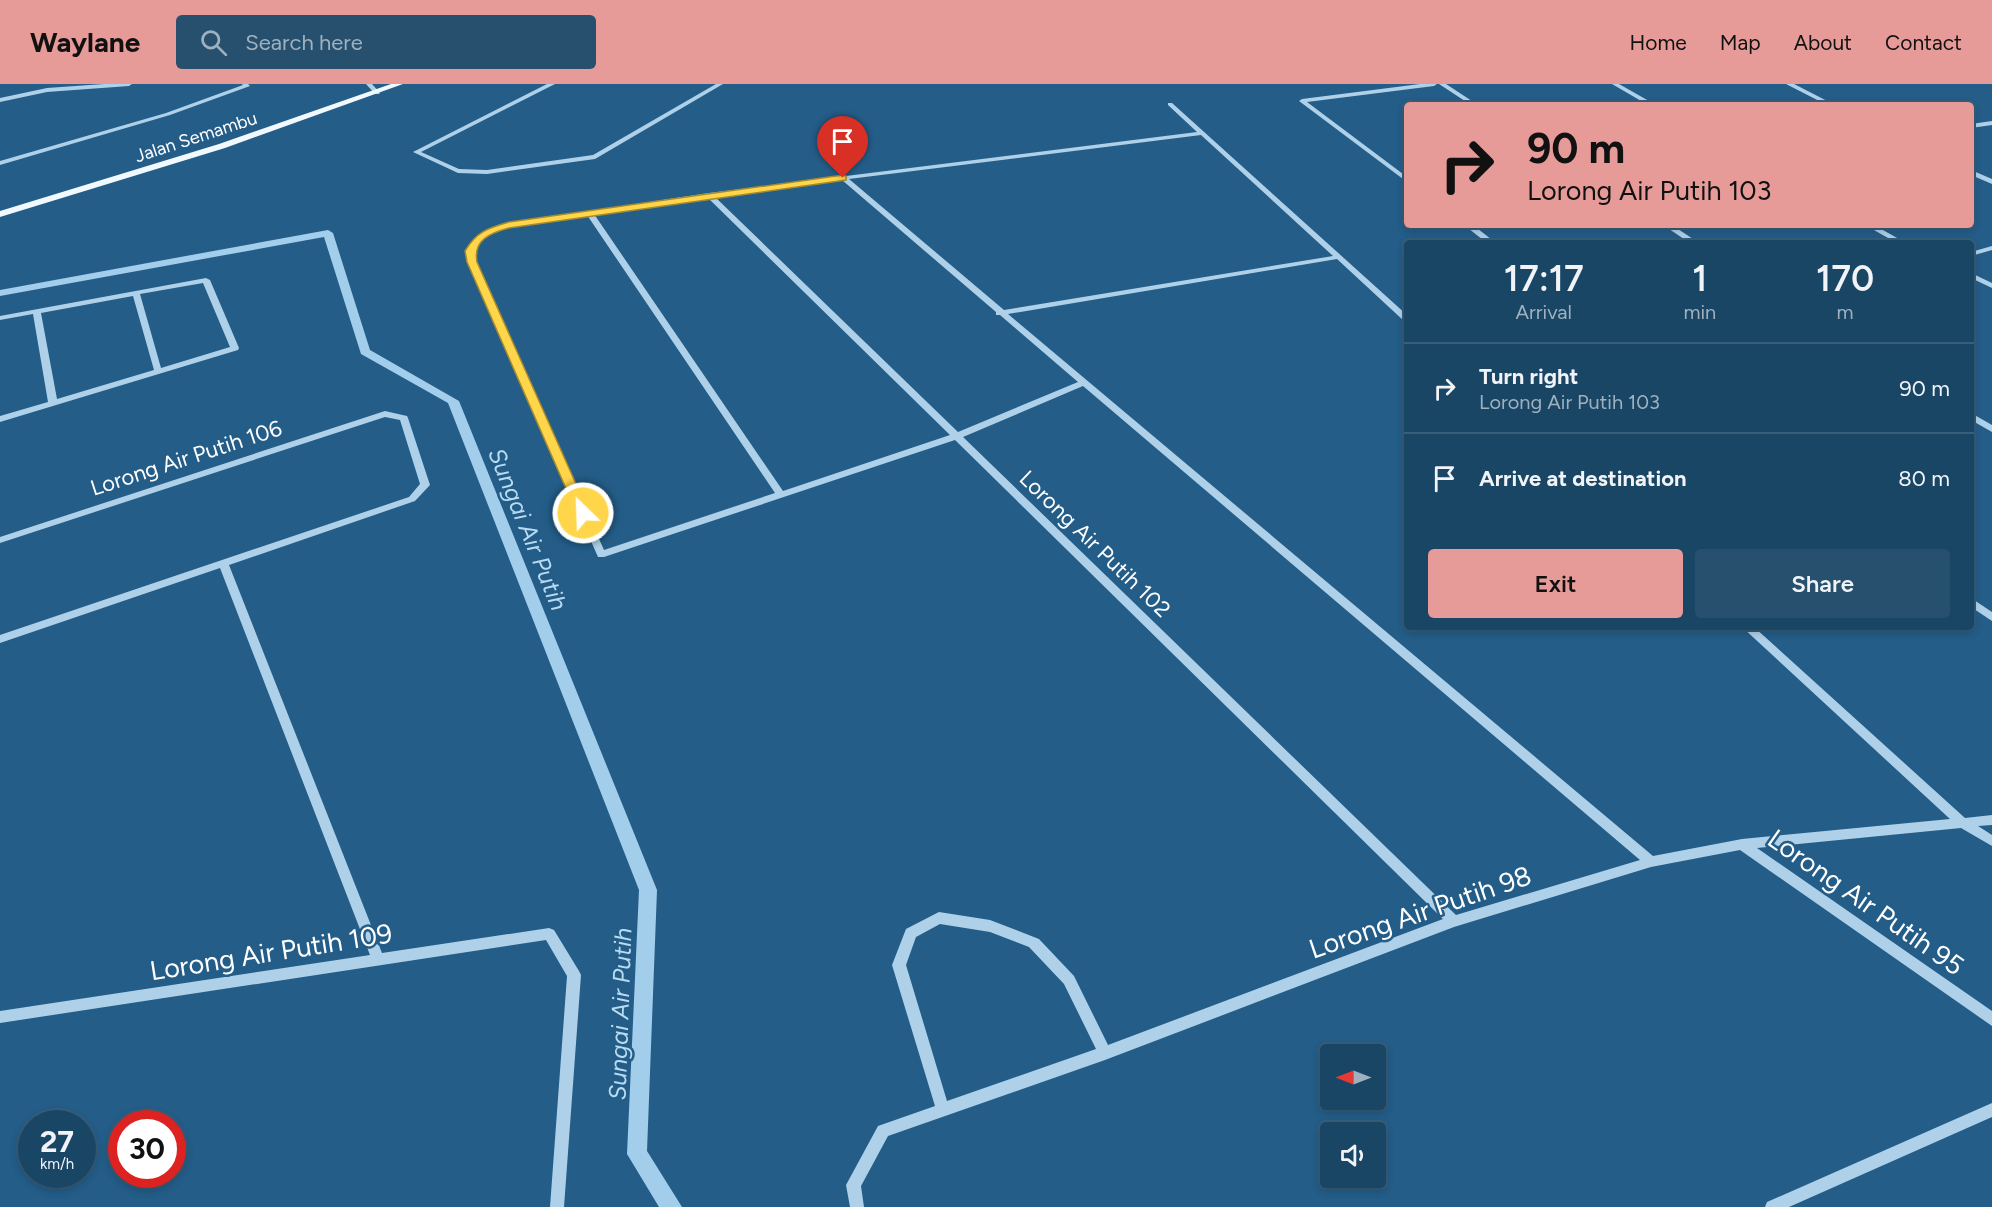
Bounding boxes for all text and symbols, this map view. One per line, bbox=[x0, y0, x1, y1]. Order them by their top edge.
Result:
search box bbox=[176, 15, 596, 69]
text: Waylane bbox=[30, 25, 140, 59]
icon: search bbox=[197, 26, 230, 59]
text: Search here bbox=[245, 29, 363, 56]
text: Home bbox=[1630, 30, 1687, 55]
text: Map bbox=[1720, 30, 1761, 55]
text: About bbox=[1794, 30, 1852, 55]
text: Contact bbox=[1885, 30, 1962, 55]
street label: Jalan Semambu bbox=[132, 107, 260, 167]
pin bbox=[817, 116, 868, 178]
text: 90 m bbox=[1527, 123, 1625, 174]
icon: arrive bbox=[826, 125, 859, 158]
icon: right bbox=[1428, 126, 1506, 204]
text: Lorong Air Putih 103 bbox=[1527, 174, 1771, 207]
text: 17:17 bbox=[1504, 257, 1584, 300]
text: 1 bbox=[1692, 257, 1707, 300]
text: 170 bbox=[1816, 257, 1874, 300]
text: Arrival bbox=[1515, 300, 1572, 324]
text: min bbox=[1683, 300, 1716, 324]
text: m bbox=[1837, 300, 1854, 324]
text: Turn right bbox=[1479, 363, 1578, 390]
icon: right bbox=[1428, 372, 1461, 405]
text: 90 m bbox=[1899, 375, 1950, 402]
text: Lorong Air Putih 103 bbox=[1479, 390, 1660, 414]
street label: Lorong Air Putih 106 bbox=[87, 414, 285, 502]
water label: Sungai Air Putih bbox=[482, 444, 574, 614]
icon: arrive bbox=[1428, 462, 1461, 495]
street label: Lorong Air Putih 102 bbox=[1014, 465, 1176, 623]
text: Arrive at destination bbox=[1479, 465, 1687, 492]
text: 80 m bbox=[1898, 465, 1950, 492]
position arrow bbox=[551, 481, 615, 545]
button: Exit bbox=[1428, 549, 1683, 618]
button: Share bbox=[1695, 549, 1950, 618]
street label: Lorong Air Putih 95 bbox=[1762, 822, 1970, 982]
street label: Lorong Air Putih 98 bbox=[1304, 858, 1536, 966]
street label: Lorong Air Putih 109 bbox=[147, 917, 395, 987]
water label: Sungai Air Putih bbox=[602, 927, 638, 1101]
north arrow bbox=[1320, 1044, 1386, 1110]
map controls bbox=[1320, 1044, 1386, 1188]
speed limit sign: 30 bbox=[108, 1110, 186, 1188]
button: sound bbox=[1320, 1122, 1386, 1188]
text: 27 bbox=[40, 1123, 74, 1160]
text: km/h bbox=[40, 1155, 74, 1173]

